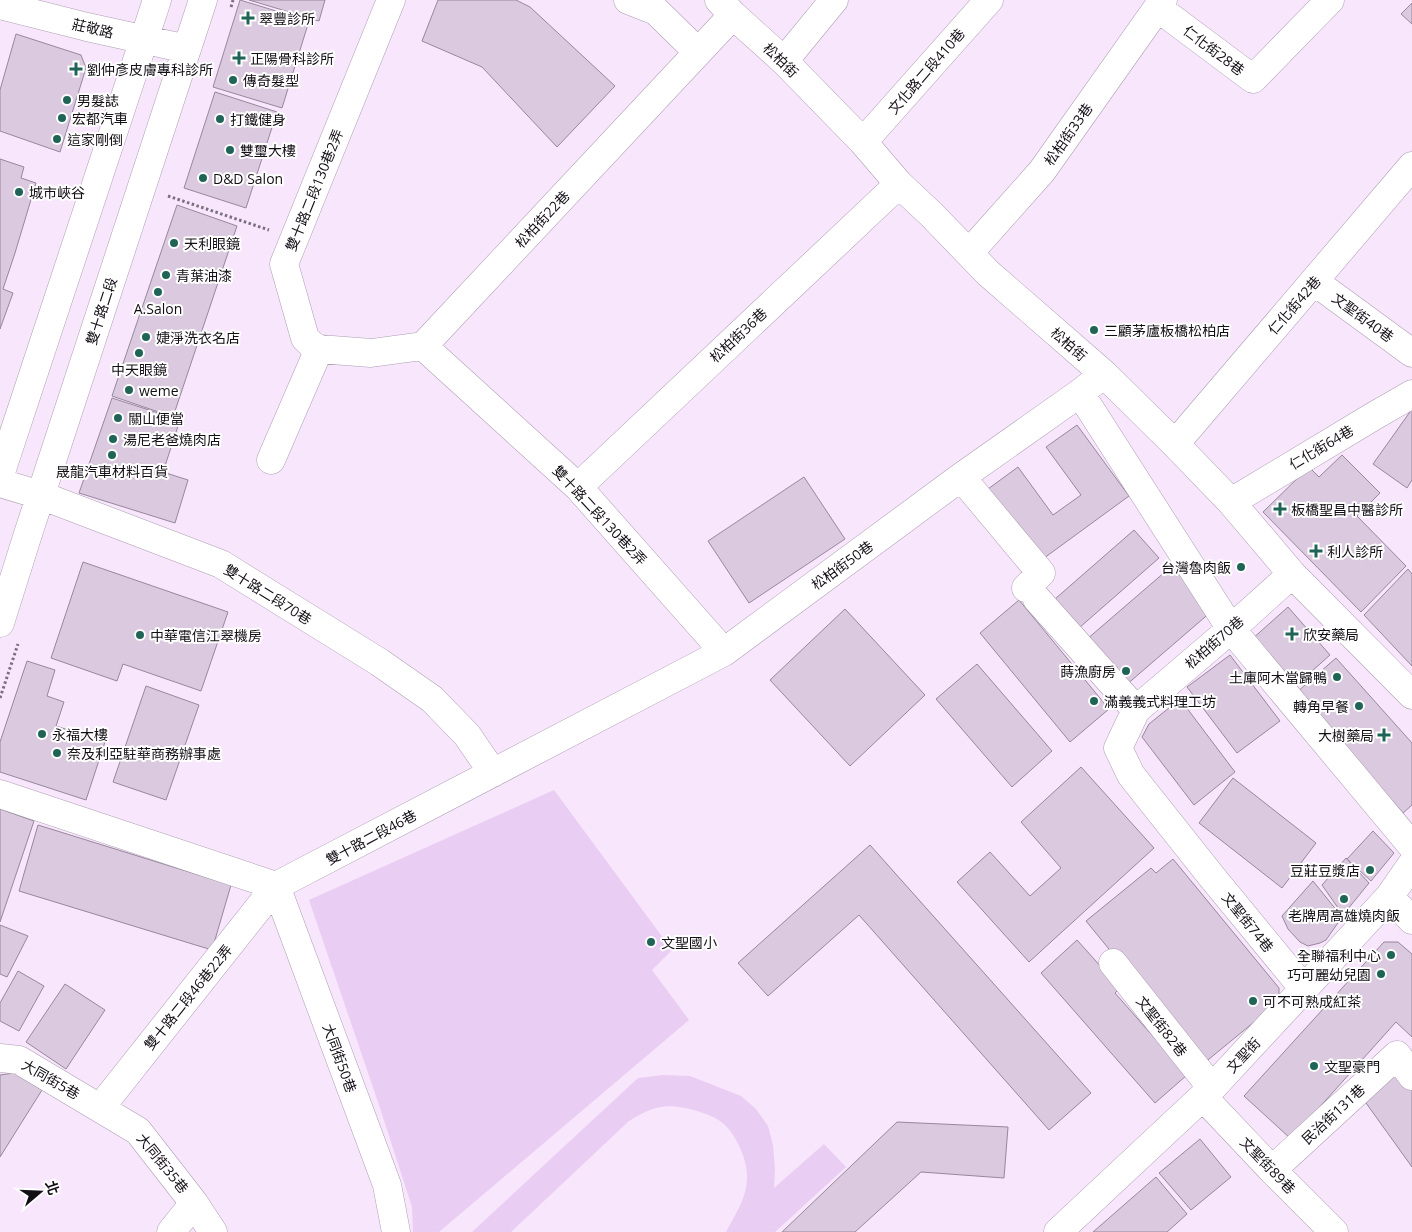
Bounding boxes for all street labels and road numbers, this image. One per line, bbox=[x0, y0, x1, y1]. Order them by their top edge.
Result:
street label: 莊敬路 bbox=[70, 14, 116, 42]
street label: 仁化街28巷 bbox=[1180, 21, 1248, 79]
street label: 文化路二段410巷 bbox=[883, 24, 969, 118]
street label: 松柏街 bbox=[759, 39, 803, 81]
street label: 松柏街33巷 bbox=[1040, 99, 1096, 169]
street label: 雙十路二段130巷2弄 bbox=[281, 126, 347, 254]
street label: 松柏街22巷 bbox=[510, 186, 574, 252]
street label: 仁化街42巷 bbox=[1263, 272, 1325, 338]
street label: 雙十路二段 bbox=[81, 275, 121, 347]
street label: 文聖街40巷 bbox=[1328, 288, 1398, 346]
street label: 松柏街36巷 bbox=[705, 303, 771, 367]
street label: 松柏街 bbox=[1047, 323, 1091, 365]
street label: 仁化街64巷 bbox=[1285, 420, 1357, 474]
street label: 雙十路二段130巷2弄 bbox=[549, 461, 651, 569]
street label: 松柏街50巷 bbox=[807, 536, 877, 594]
street label: 雙十路二段70巷 bbox=[221, 559, 315, 629]
street label: 松柏街70巷 bbox=[1181, 611, 1247, 673]
street label: 雙十路二段46巷 bbox=[322, 805, 420, 869]
street label: 文聖街74巷 bbox=[1218, 888, 1278, 956]
street label: 雙十路二段46巷22弄 bbox=[140, 940, 236, 1054]
street label: 文聖街82巷 bbox=[1132, 992, 1192, 1060]
street label: 大同街50巷 bbox=[319, 1021, 361, 1095]
street label: 文聖街 bbox=[1222, 1033, 1264, 1077]
street label: 大同街5巷 bbox=[19, 1055, 83, 1103]
street label: 民治街131巷 bbox=[1297, 1080, 1369, 1148]
street label: 大同街35巷 bbox=[133, 1129, 193, 1197]
street label: 文聖街89巷 bbox=[1236, 1132, 1300, 1198]

